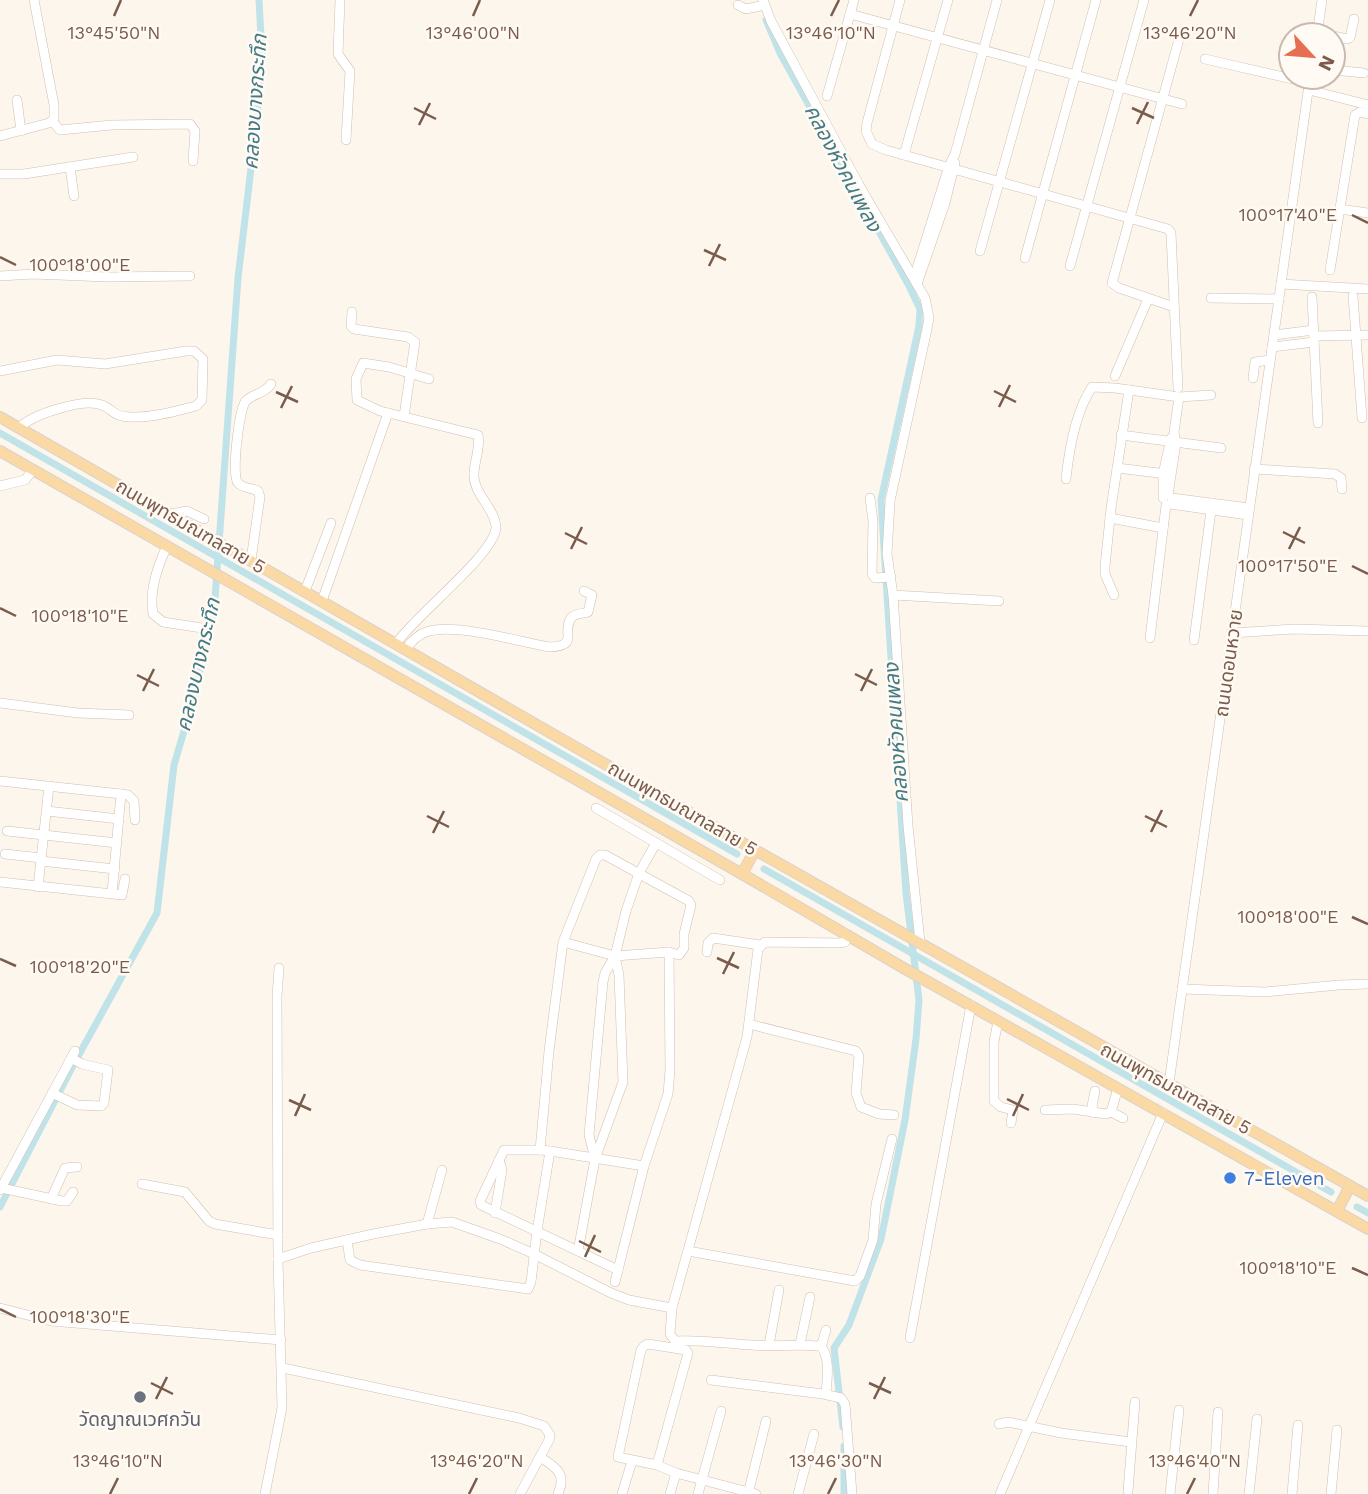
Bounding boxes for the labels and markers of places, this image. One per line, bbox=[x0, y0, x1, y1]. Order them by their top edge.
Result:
place label: 7-Eleven bbox=[1244, 1167, 1325, 1190]
marker: 7-Eleven bbox=[1222, 1170, 1238, 1186]
marker: วัดญาณเวศกวัน bbox=[132, 1389, 148, 1405]
place label: วัดญาณเวศกวัน bbox=[79, 1408, 201, 1431]

